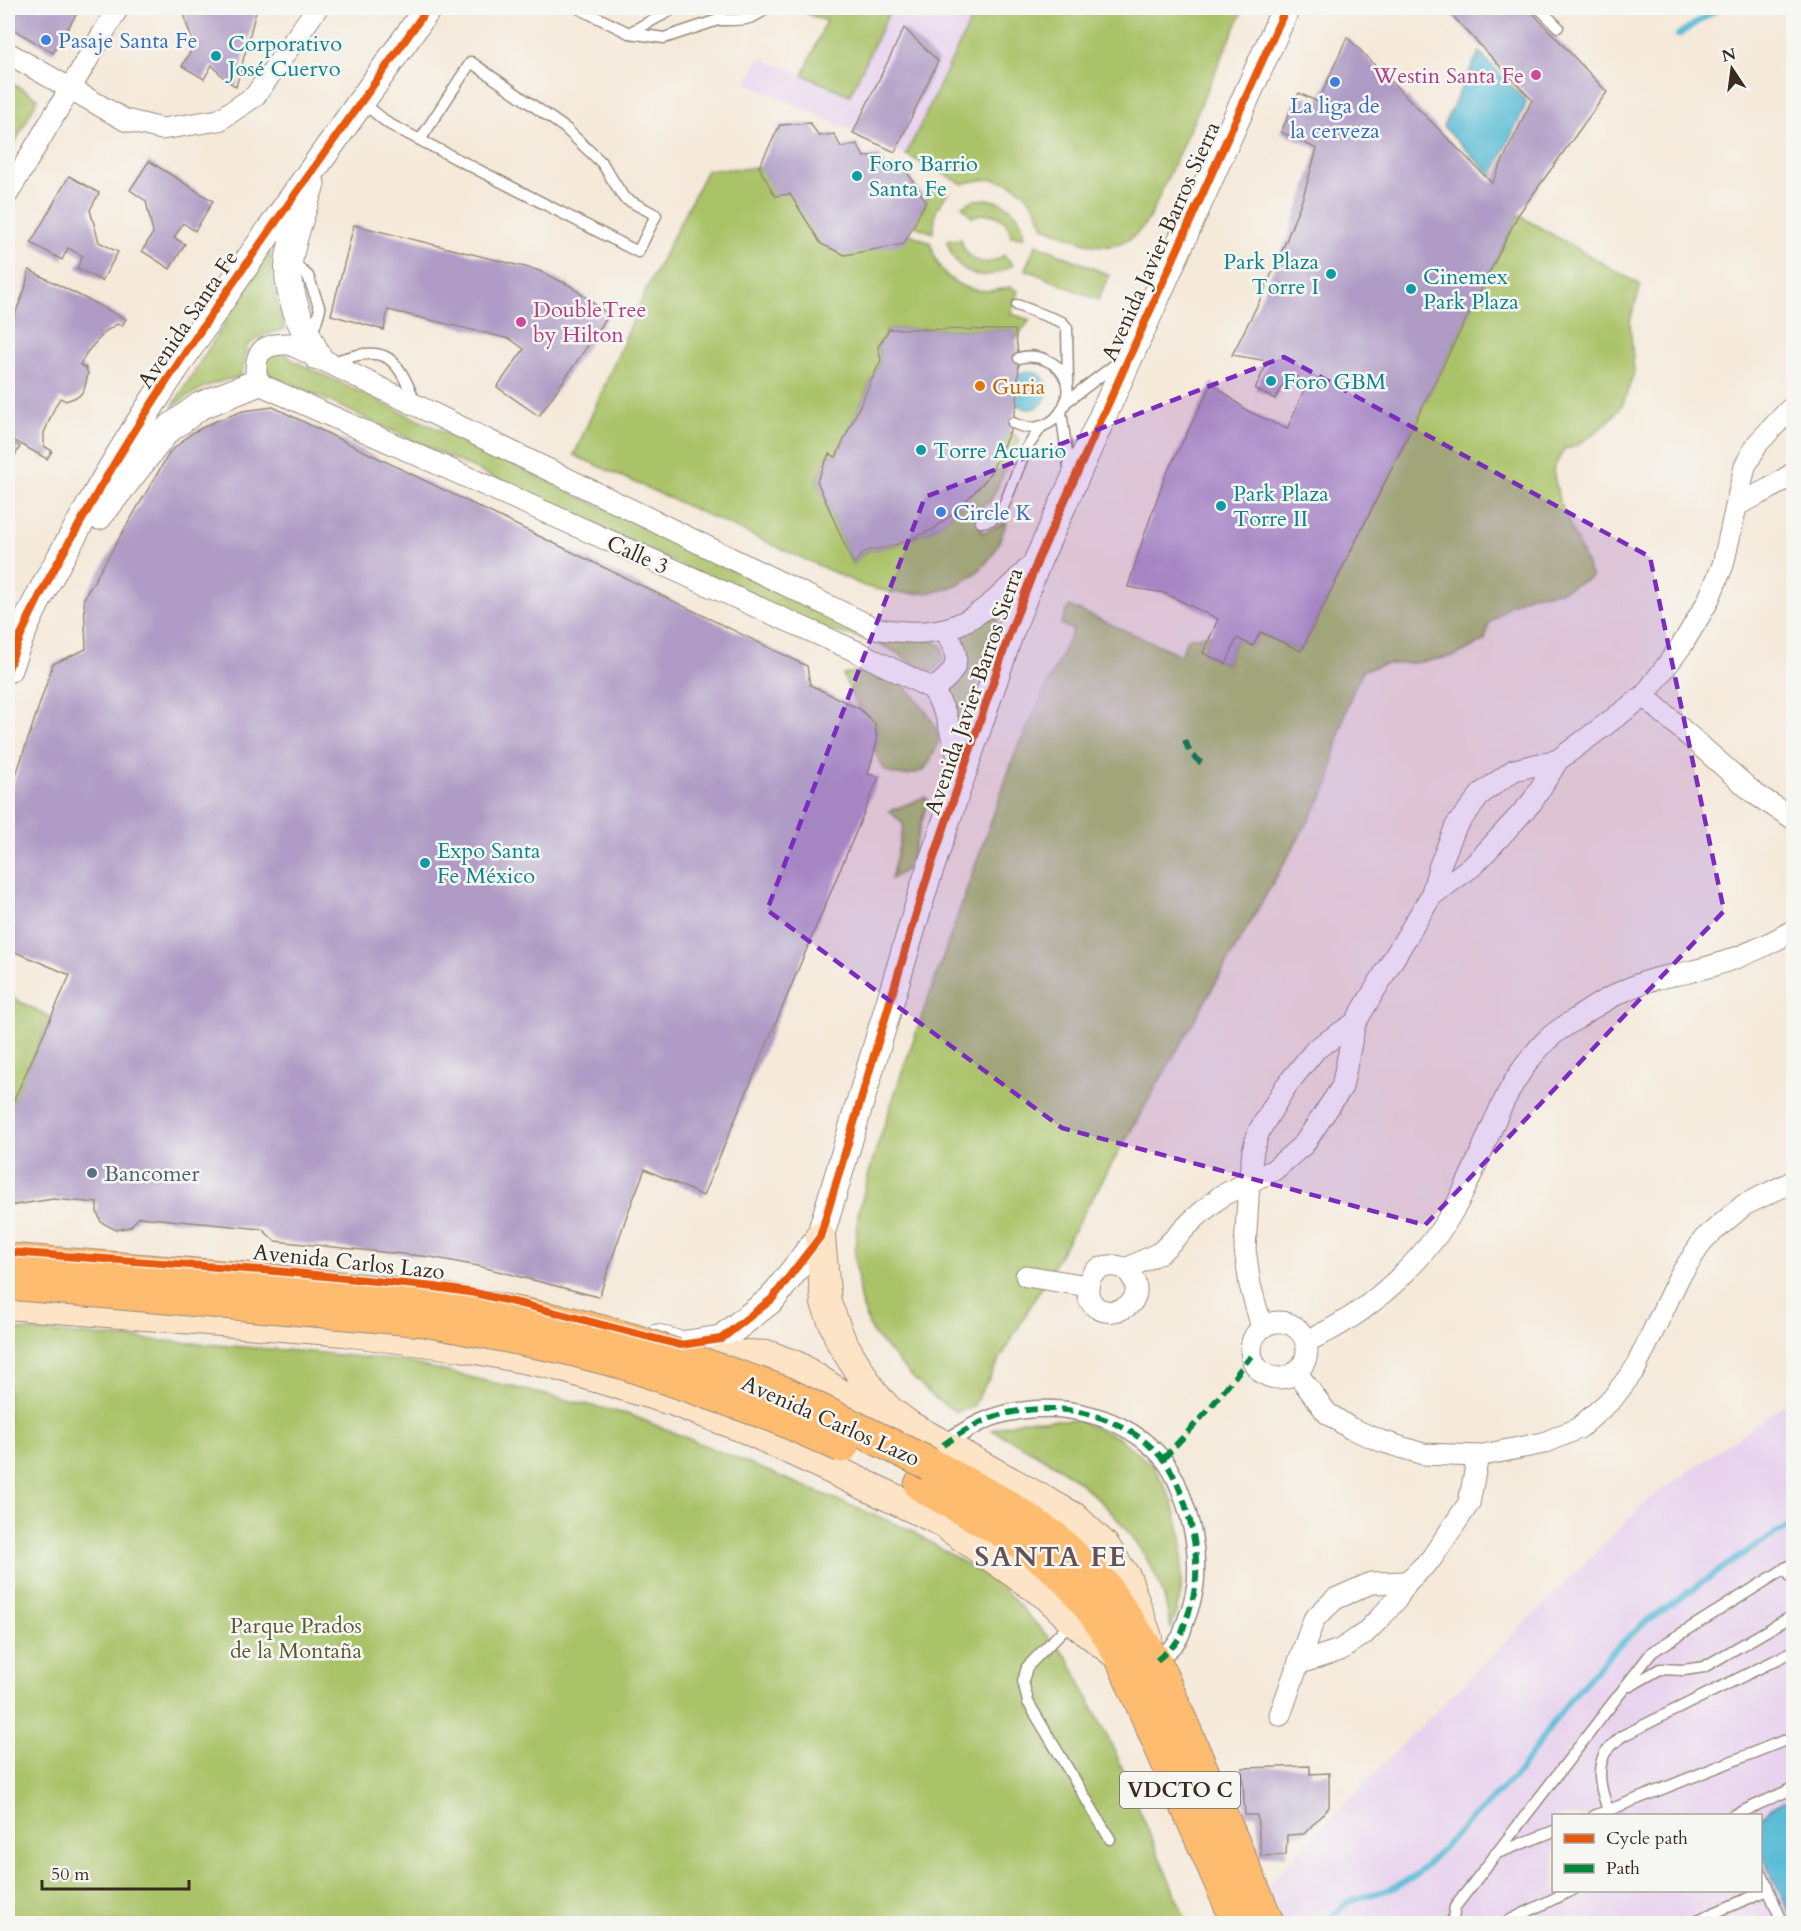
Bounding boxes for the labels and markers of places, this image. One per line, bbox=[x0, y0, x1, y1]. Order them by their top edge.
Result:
place label: Pasaje Santa Fe bbox=[58, 26, 197, 56]
place label: Corporativo José Cuervo bbox=[225, 29, 342, 84]
marker: Pasaje Santa Fe bbox=[39, 33, 53, 47]
marker: Corporativo José Cuervo bbox=[209, 49, 223, 63]
place label: Westin Santa Fe bbox=[1372, 61, 1524, 91]
marker: Westin Santa Fe bbox=[1529, 68, 1543, 82]
marker: La liga de la cerveza bbox=[1328, 75, 1342, 89]
place label: La liga de la cerveza bbox=[1290, 91, 1380, 146]
place label: Foro Barrio Santa Fe bbox=[869, 149, 978, 204]
marker: Foro Barrio Santa Fe bbox=[850, 169, 864, 183]
place label: Park Plaza Torre I bbox=[1223, 247, 1319, 302]
place label: Cinemex Park Plaza bbox=[1423, 262, 1519, 317]
marker: Park Plaza Torre I bbox=[1324, 267, 1338, 281]
marker: Cinemex Park Plaza bbox=[1404, 282, 1418, 296]
place label: DoubleTree by Hilton bbox=[533, 295, 646, 350]
marker: DoubleTree by Hilton bbox=[514, 315, 528, 329]
place label: Foro GBM bbox=[1283, 367, 1387, 397]
place label: Guria bbox=[992, 372, 1046, 402]
marker: Foro GBM bbox=[1264, 374, 1278, 388]
marker: Guria bbox=[973, 379, 987, 393]
place label: Torre Acuario bbox=[933, 436, 1066, 466]
marker: Torre Acuario bbox=[914, 443, 928, 457]
place label: Park Plaza Torre II bbox=[1233, 479, 1329, 534]
place label: Circle K bbox=[953, 498, 1033, 528]
marker: Park Plaza Torre II bbox=[1214, 499, 1228, 513]
marker: Circle K bbox=[934, 505, 948, 519]
place label: Expo Santa Fe México bbox=[437, 836, 541, 891]
marker: Expo Santa Fe México bbox=[418, 856, 432, 870]
place label: Bancomer bbox=[104, 1159, 200, 1189]
marker: Bancomer bbox=[85, 1166, 99, 1180]

